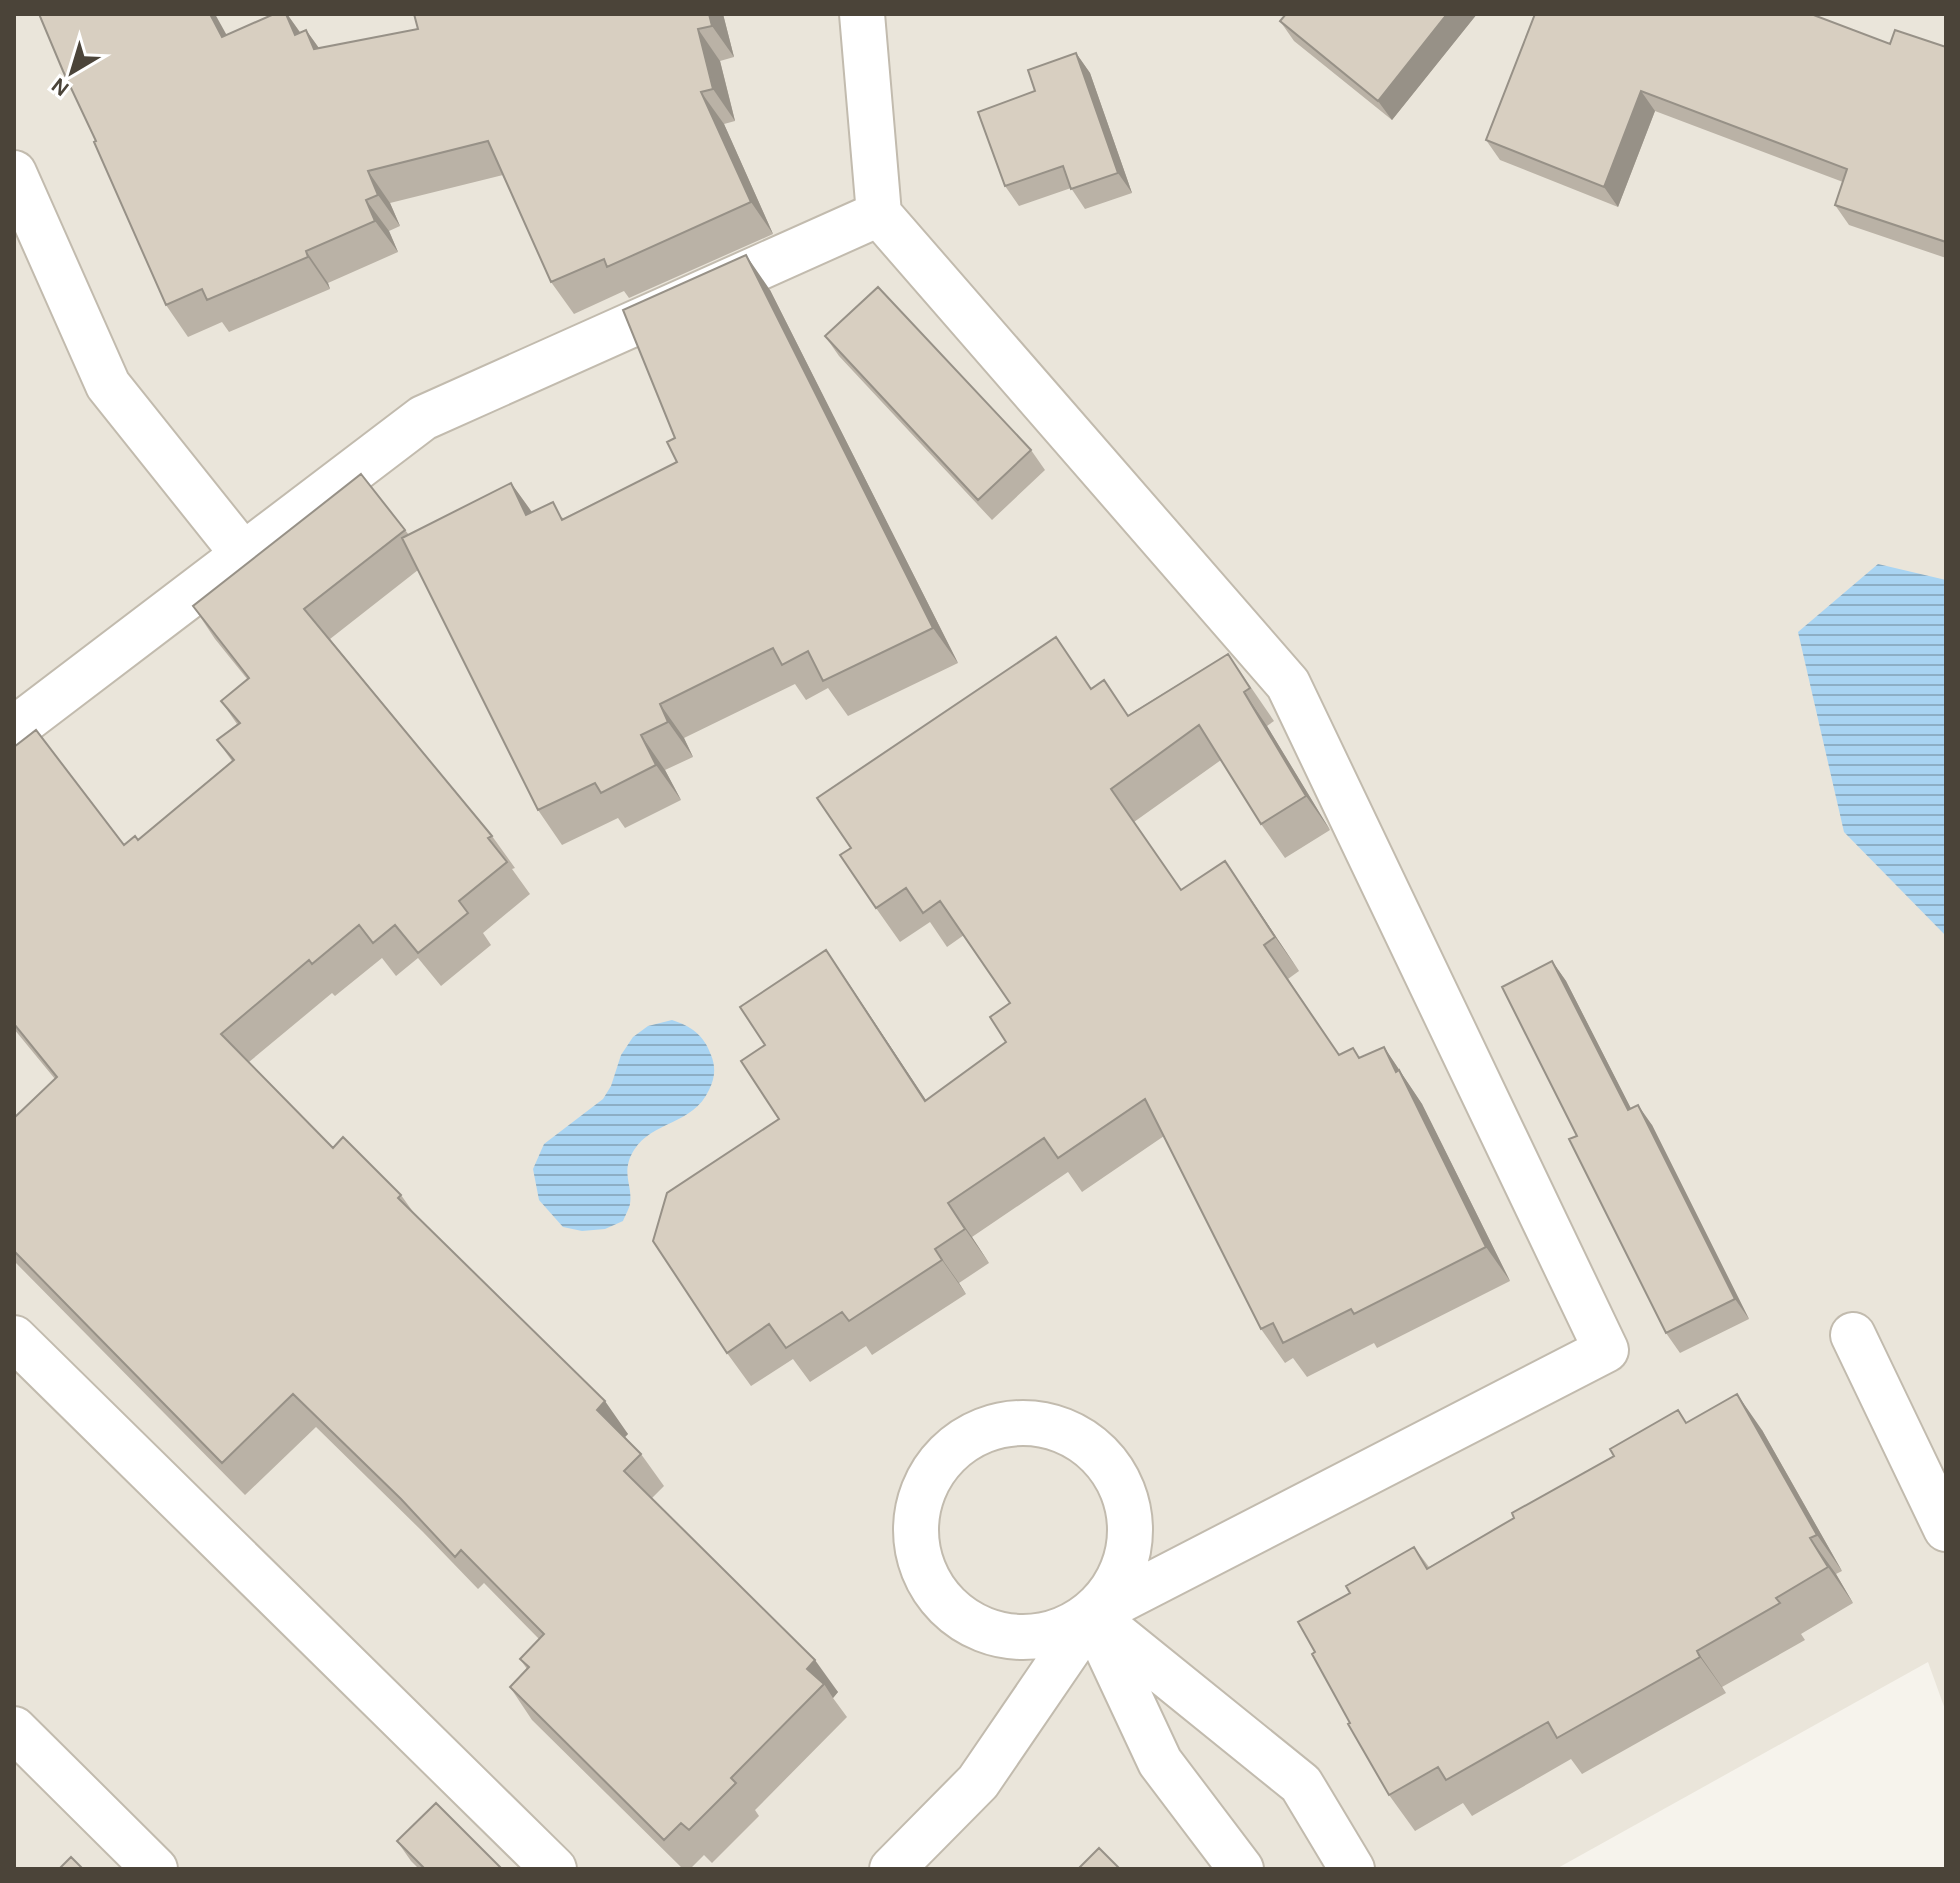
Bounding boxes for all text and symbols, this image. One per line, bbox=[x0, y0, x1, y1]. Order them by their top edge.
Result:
north arrow bbox=[32, 32, 112, 112]
text: N bbox=[46, 72, 75, 102]

